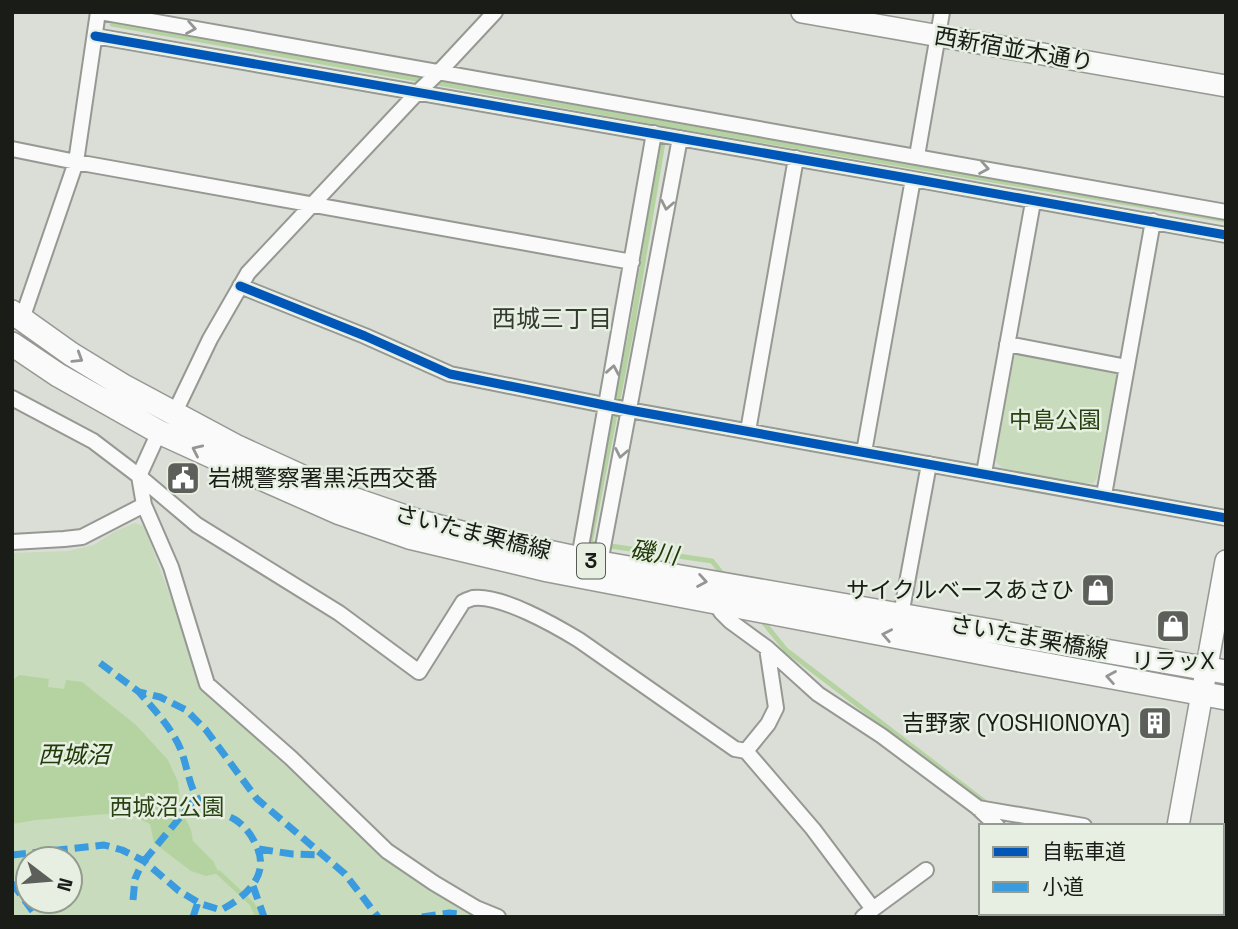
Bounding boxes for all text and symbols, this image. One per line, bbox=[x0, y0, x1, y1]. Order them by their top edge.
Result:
one-way arrow bbox=[185, 20, 197, 35]
street label: 西新宿並木通り bbox=[932, 20, 1096, 78]
one-way arrow bbox=[978, 160, 990, 175]
one-way arrow bbox=[661, 199, 676, 211]
district label: 西城三丁目 bbox=[492, 303, 612, 334]
one-way arrow bbox=[70, 350, 83, 363]
one-way arrow bbox=[605, 364, 620, 376]
park label: 中島公園 bbox=[1009, 405, 1101, 435]
one-way arrow bbox=[192, 444, 204, 458]
one-way arrow bbox=[614, 447, 629, 459]
public building icon: 岩槻警察署黒浜西交番 bbox=[164, 459, 202, 497]
place label: 岩槻警察署黒浜西交番 bbox=[208, 463, 438, 493]
street label: さいたま栗橋線 bbox=[392, 498, 554, 566]
water label: 磯川 bbox=[628, 534, 683, 572]
road number: 3 bbox=[577, 544, 605, 578]
shop icon: サイクルベースあさひ bbox=[1079, 571, 1117, 609]
one-way arrow bbox=[696, 573, 708, 588]
place label: サイクルベースあさひ bbox=[846, 575, 1074, 605]
shop icon: リラッX bbox=[1154, 607, 1192, 645]
street label: さいたま栗橋線 bbox=[947, 608, 1111, 666]
one-way arrow bbox=[881, 628, 893, 643]
place label: リラッX bbox=[1131, 646, 1215, 676]
one-way arrow bbox=[1105, 670, 1117, 685]
building icon: 吉野家 (YOSHIONOYA) bbox=[1136, 704, 1174, 742]
place label: 吉野家 (YOSHIONOYA) bbox=[902, 708, 1130, 738]
water label: 西城沼 bbox=[38, 739, 113, 770]
park label: 西城沼公園 bbox=[110, 792, 225, 822]
legend bbox=[979, 824, 1224, 915]
text: 自転車道 bbox=[1042, 838, 1126, 865]
north arrow bbox=[14, 845, 84, 915]
text: 小道 bbox=[1042, 873, 1084, 900]
text: N bbox=[51, 875, 79, 894]

